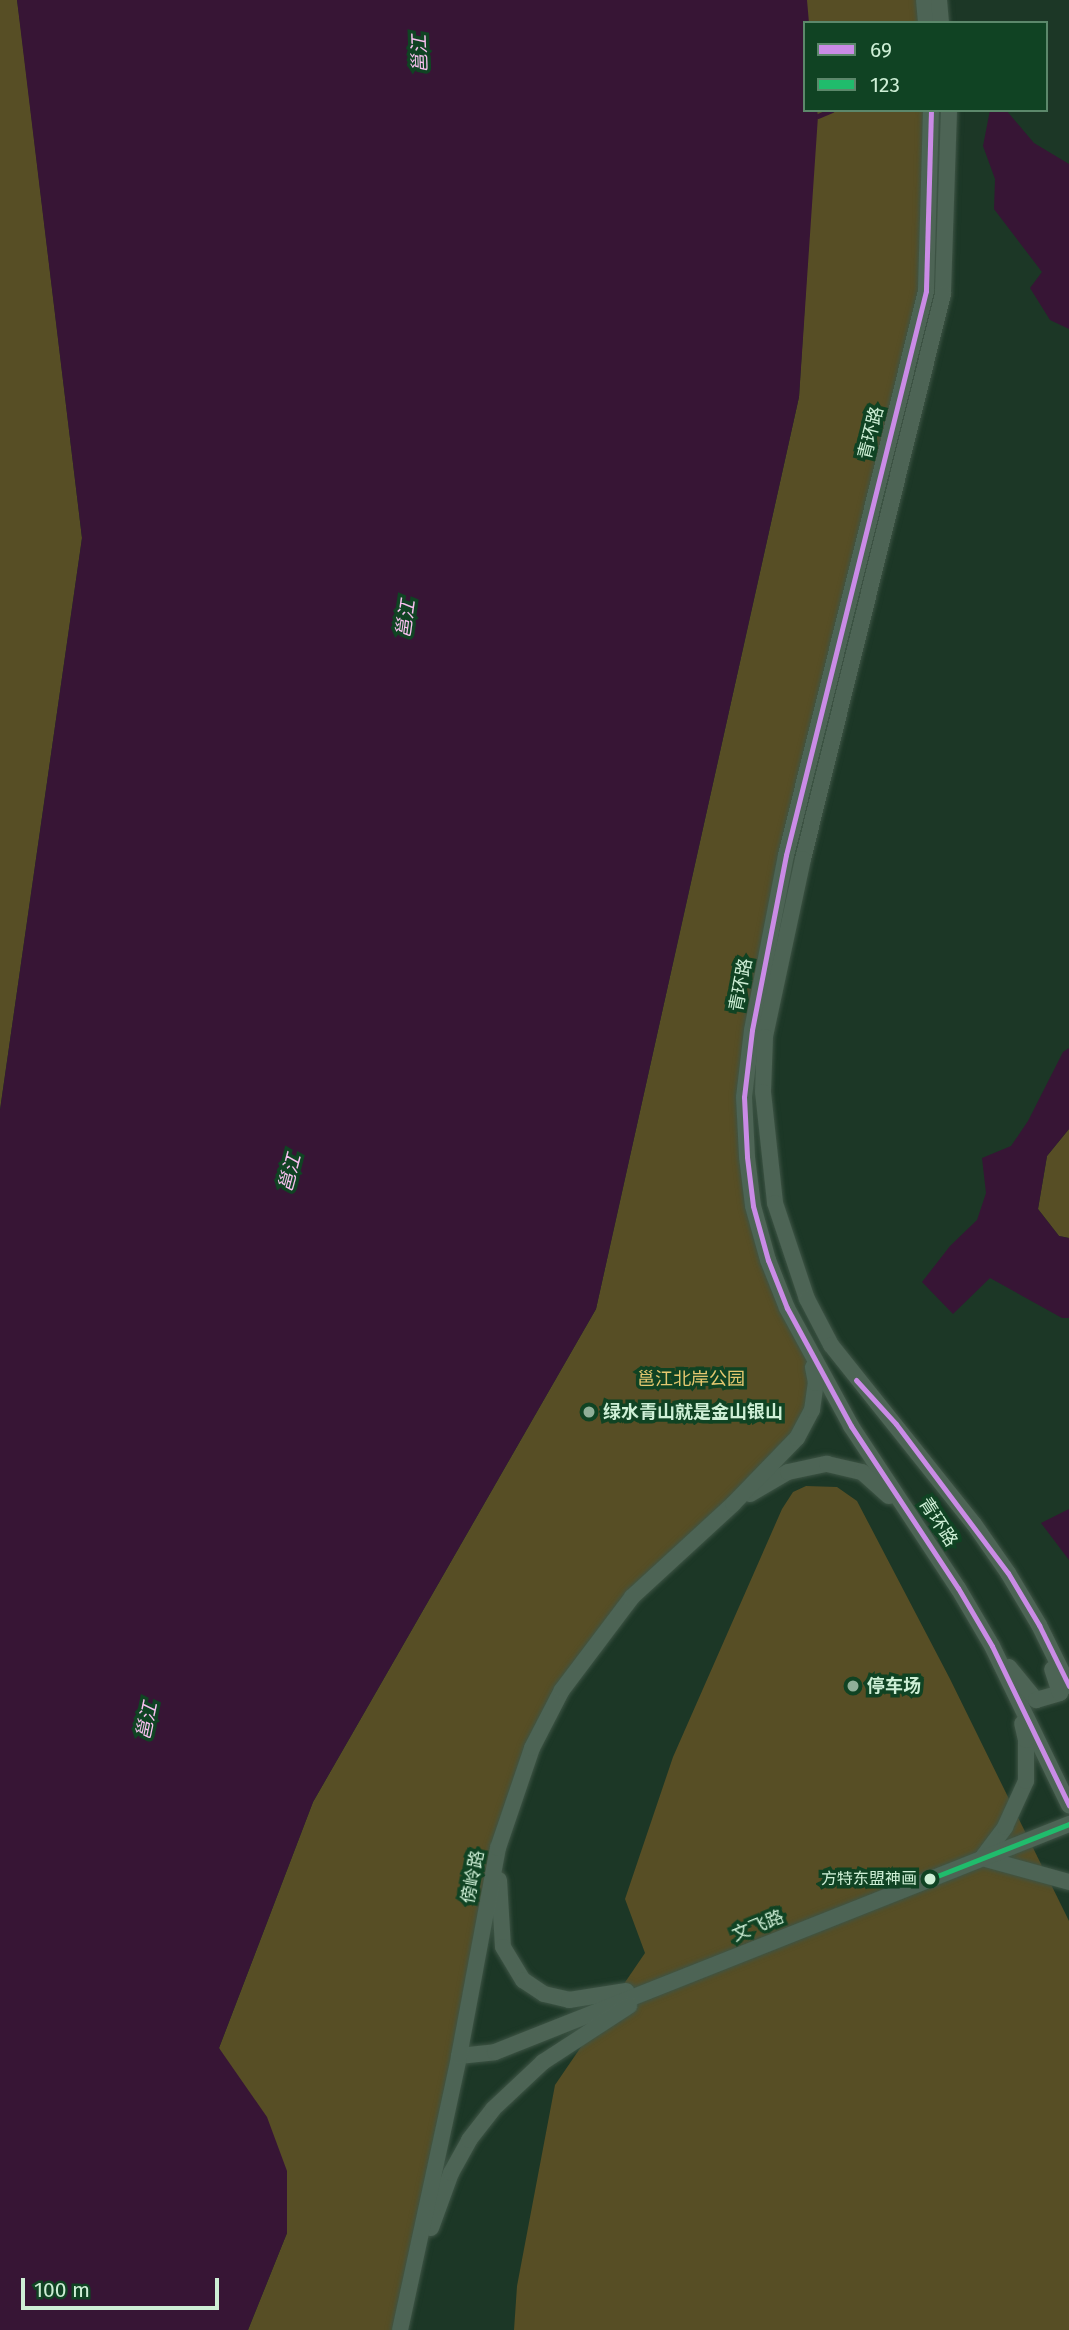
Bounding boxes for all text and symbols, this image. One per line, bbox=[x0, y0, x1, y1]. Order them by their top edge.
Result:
legend bbox=[803, 21, 1048, 112]
water label: 邕江 bbox=[408, 35, 432, 73]
text: 69 bbox=[870, 37, 892, 63]
text: 123 bbox=[870, 72, 900, 98]
street label: 青环路 bbox=[854, 404, 888, 462]
water label: 邕江 bbox=[392, 599, 420, 639]
street label: 青环路 bbox=[725, 956, 757, 1014]
water label: 邕江 bbox=[274, 1152, 306, 1194]
park label: 邕江北岸公园 bbox=[637, 1368, 745, 1390]
place label: 绿水青山就是金山银山 bbox=[603, 1401, 783, 1423]
marker: 绿水青山就是金山银山 bbox=[581, 1404, 597, 1420]
street label: 青环路 bbox=[914, 1493, 962, 1551]
place label: 停车场 bbox=[867, 1675, 921, 1697]
marker: 停车场 bbox=[845, 1678, 861, 1694]
water label: 邕江 bbox=[132, 1700, 162, 1742]
street label: 傍岭路 bbox=[457, 1848, 489, 1906]
place label: 方特东盟神画 bbox=[821, 1869, 917, 1889]
marker: 方特东盟神画 bbox=[923, 1872, 937, 1886]
street label: 文飞路 bbox=[729, 1906, 787, 1946]
scale bar bbox=[24, 2264, 222, 2308]
text: 100 m bbox=[34, 2277, 90, 2303]

